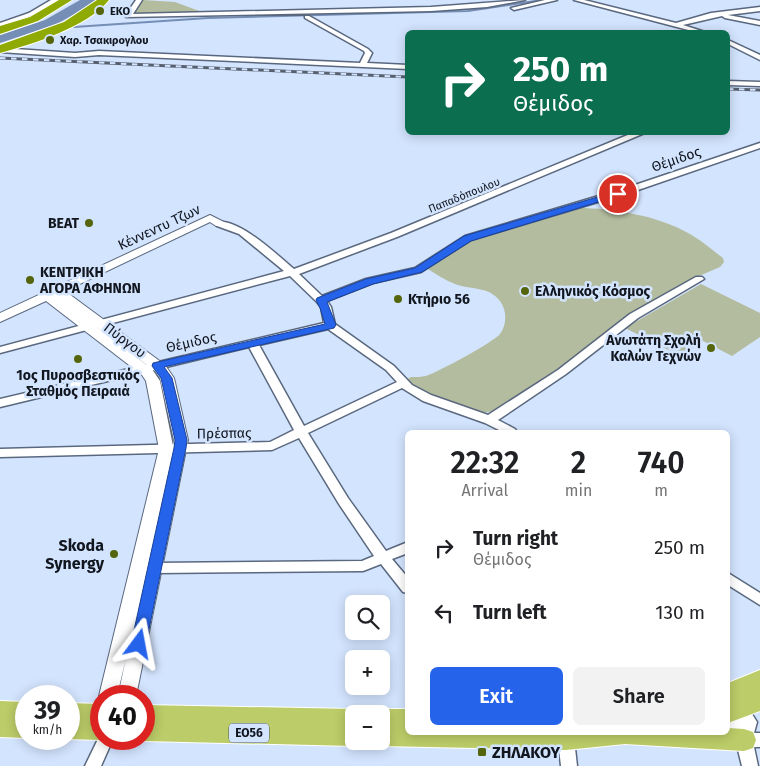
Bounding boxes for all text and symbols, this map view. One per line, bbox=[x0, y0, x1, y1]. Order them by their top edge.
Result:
marker: EKO bbox=[94, 5, 106, 17]
place label: EKO bbox=[110, 5, 131, 18]
marker: Χαρ. Τσακιρογλου bbox=[44, 34, 56, 46]
place label: Χαρ. Τσακιρογλου bbox=[59, 34, 148, 47]
text: 250 m bbox=[513, 48, 608, 90]
icon: right bbox=[430, 50, 495, 115]
text: Θέμιδος bbox=[513, 90, 593, 117]
street label: Θέμιδος bbox=[649, 143, 704, 176]
pin bbox=[597, 173, 639, 215]
street label: Παπαδόπουλου bbox=[426, 175, 502, 216]
icon: arrive bbox=[604, 180, 632, 208]
street label: Κέννεντυ Τζων bbox=[115, 201, 203, 254]
place label: ΒΕΑΤ bbox=[48, 215, 79, 232]
marker: ΒΕΑΤ bbox=[83, 217, 95, 229]
place label: ΚΕΝΤΡΙΚΗ ΑΓΟΡΑ ΑΦΗΝΩΝ bbox=[39, 264, 141, 297]
marker: ΚΕΝΤΡΙΚΗ ΑΓΟΡΑ ΑΦΗΝΩΝ bbox=[24, 274, 36, 286]
place label: Ελληνικός Κόσμος bbox=[535, 283, 651, 300]
marker: Ελληνικός Κόσμος bbox=[519, 285, 531, 297]
place label: Κτήριο 56 bbox=[408, 291, 470, 308]
marker: Κτήριο 56 bbox=[392, 293, 404, 305]
street label: Πύργου bbox=[100, 319, 149, 362]
street label: Θέμιδος bbox=[164, 328, 218, 357]
place label: Ανωτάτη Σχολή Καλών Τεχνών bbox=[605, 332, 702, 365]
marker: Ανωτάτη Σχολή Καλών Τεχνών bbox=[705, 342, 717, 354]
marker: 1ος Πυροσβεστικός Σταθμός Πειραιά bbox=[72, 353, 84, 365]
place label: 1ος Πυροσβεστικός Σταθμός Πειραιά bbox=[16, 367, 140, 400]
street label: Πρέσπας bbox=[196, 425, 252, 442]
text: 22:32 bbox=[450, 445, 519, 481]
text: 2 bbox=[571, 445, 586, 481]
text: 740 bbox=[638, 445, 685, 481]
text: Arrival bbox=[461, 481, 508, 500]
text: min bbox=[565, 481, 592, 500]
text: m bbox=[654, 481, 668, 500]
text: Turn right bbox=[473, 527, 558, 550]
icon: right bbox=[430, 534, 458, 562]
place label: Skoda Synergy bbox=[45, 536, 105, 573]
text: 250 m bbox=[654, 536, 705, 559]
marker: Skoda Synergy bbox=[108, 548, 120, 560]
text: Θέμιδος bbox=[473, 550, 531, 569]
map controls bbox=[345, 595, 390, 750]
button: search bbox=[345, 595, 390, 640]
icon: left bbox=[430, 599, 458, 627]
text: Turn left bbox=[473, 601, 547, 624]
text: 130 m bbox=[655, 601, 705, 624]
position arrow bbox=[112, 617, 164, 669]
button: + bbox=[345, 650, 390, 695]
button: Exit bbox=[430, 667, 563, 725]
button: Share bbox=[573, 667, 705, 725]
speed limit sign: 40 bbox=[90, 685, 155, 750]
text: 39 bbox=[34, 696, 61, 726]
button: − bbox=[345, 705, 390, 750]
text: km/h bbox=[33, 723, 62, 737]
road number: ΕΟ56 bbox=[229, 724, 269, 742]
place label: ΖΗΛΑΚΟΥ bbox=[492, 743, 561, 762]
marker: ΖΗΛΑΚΟΥ bbox=[476, 746, 488, 758]

